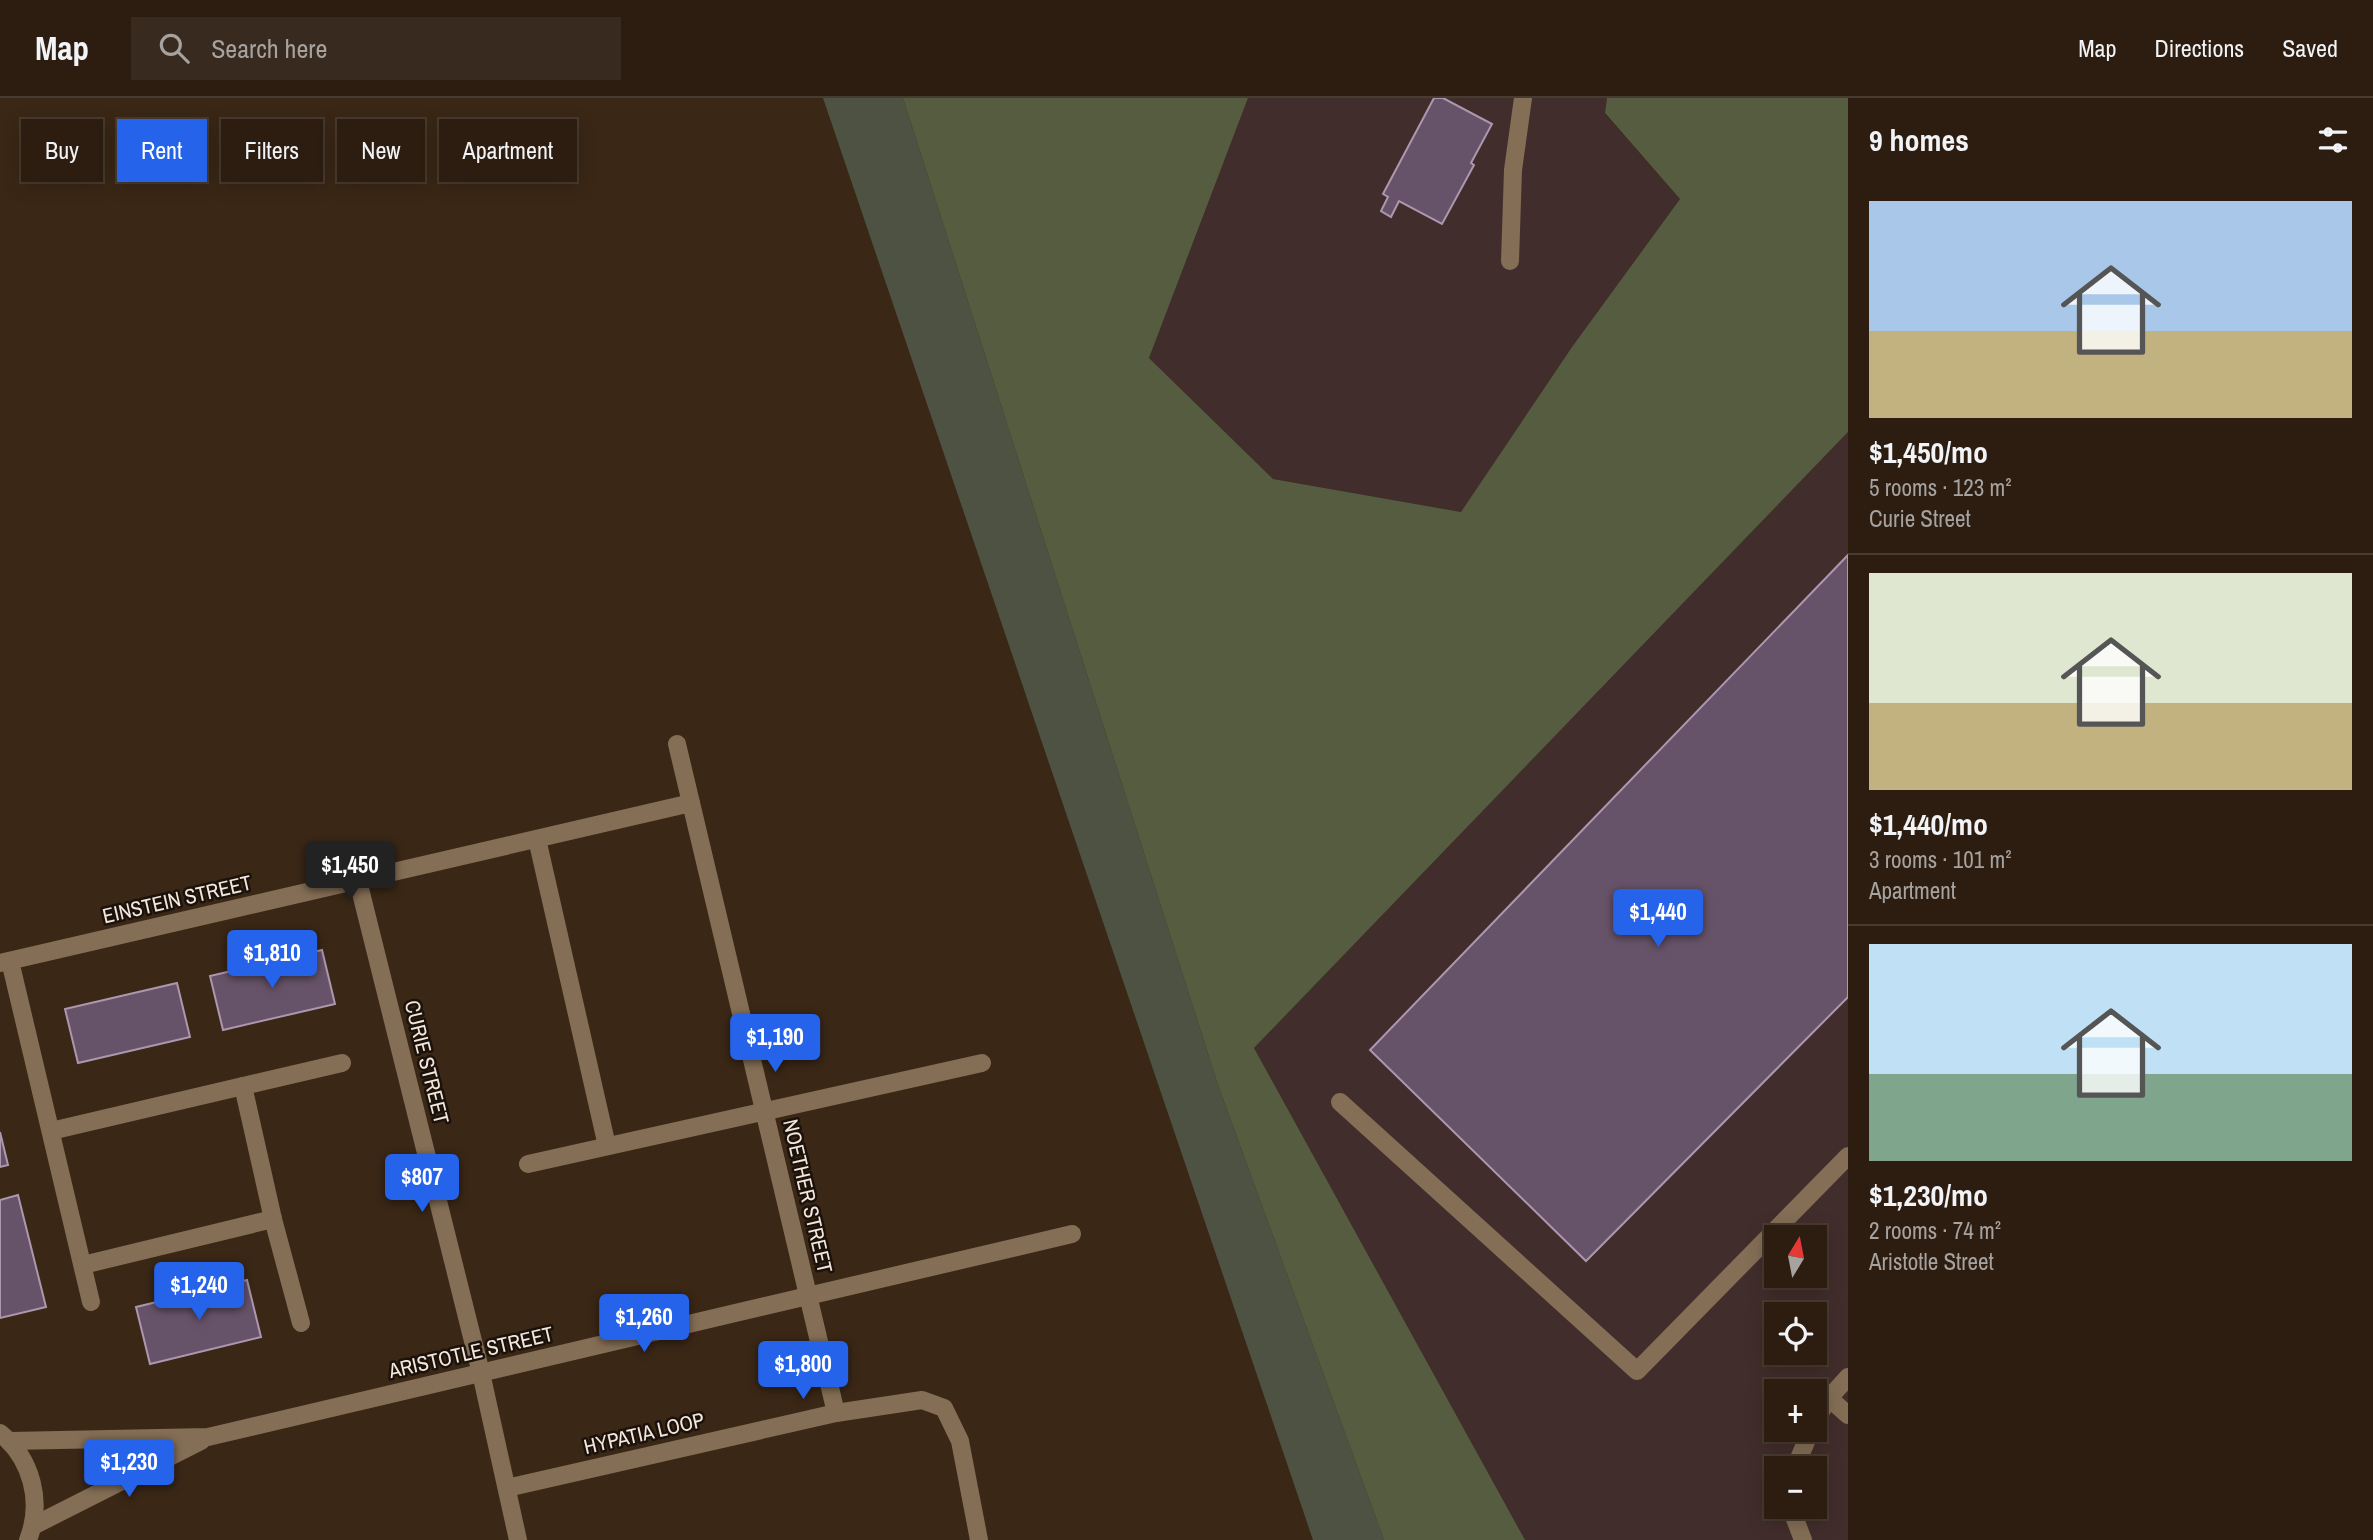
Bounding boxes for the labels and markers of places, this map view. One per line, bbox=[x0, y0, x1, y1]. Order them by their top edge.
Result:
pin: $1,450 bbox=[293, 842, 407, 902]
pin: $1,440 bbox=[1601, 890, 1715, 949]
pin: $1,810 bbox=[215, 930, 329, 990]
pin: $1,190 bbox=[718, 1014, 832, 1074]
pin: $807 bbox=[381, 1154, 463, 1214]
pin: $1,240 bbox=[142, 1262, 256, 1322]
pin: $1,260 bbox=[587, 1294, 701, 1354]
pin: $1,800 bbox=[746, 1342, 860, 1401]
pin: $1,230 bbox=[72, 1440, 186, 1499]

